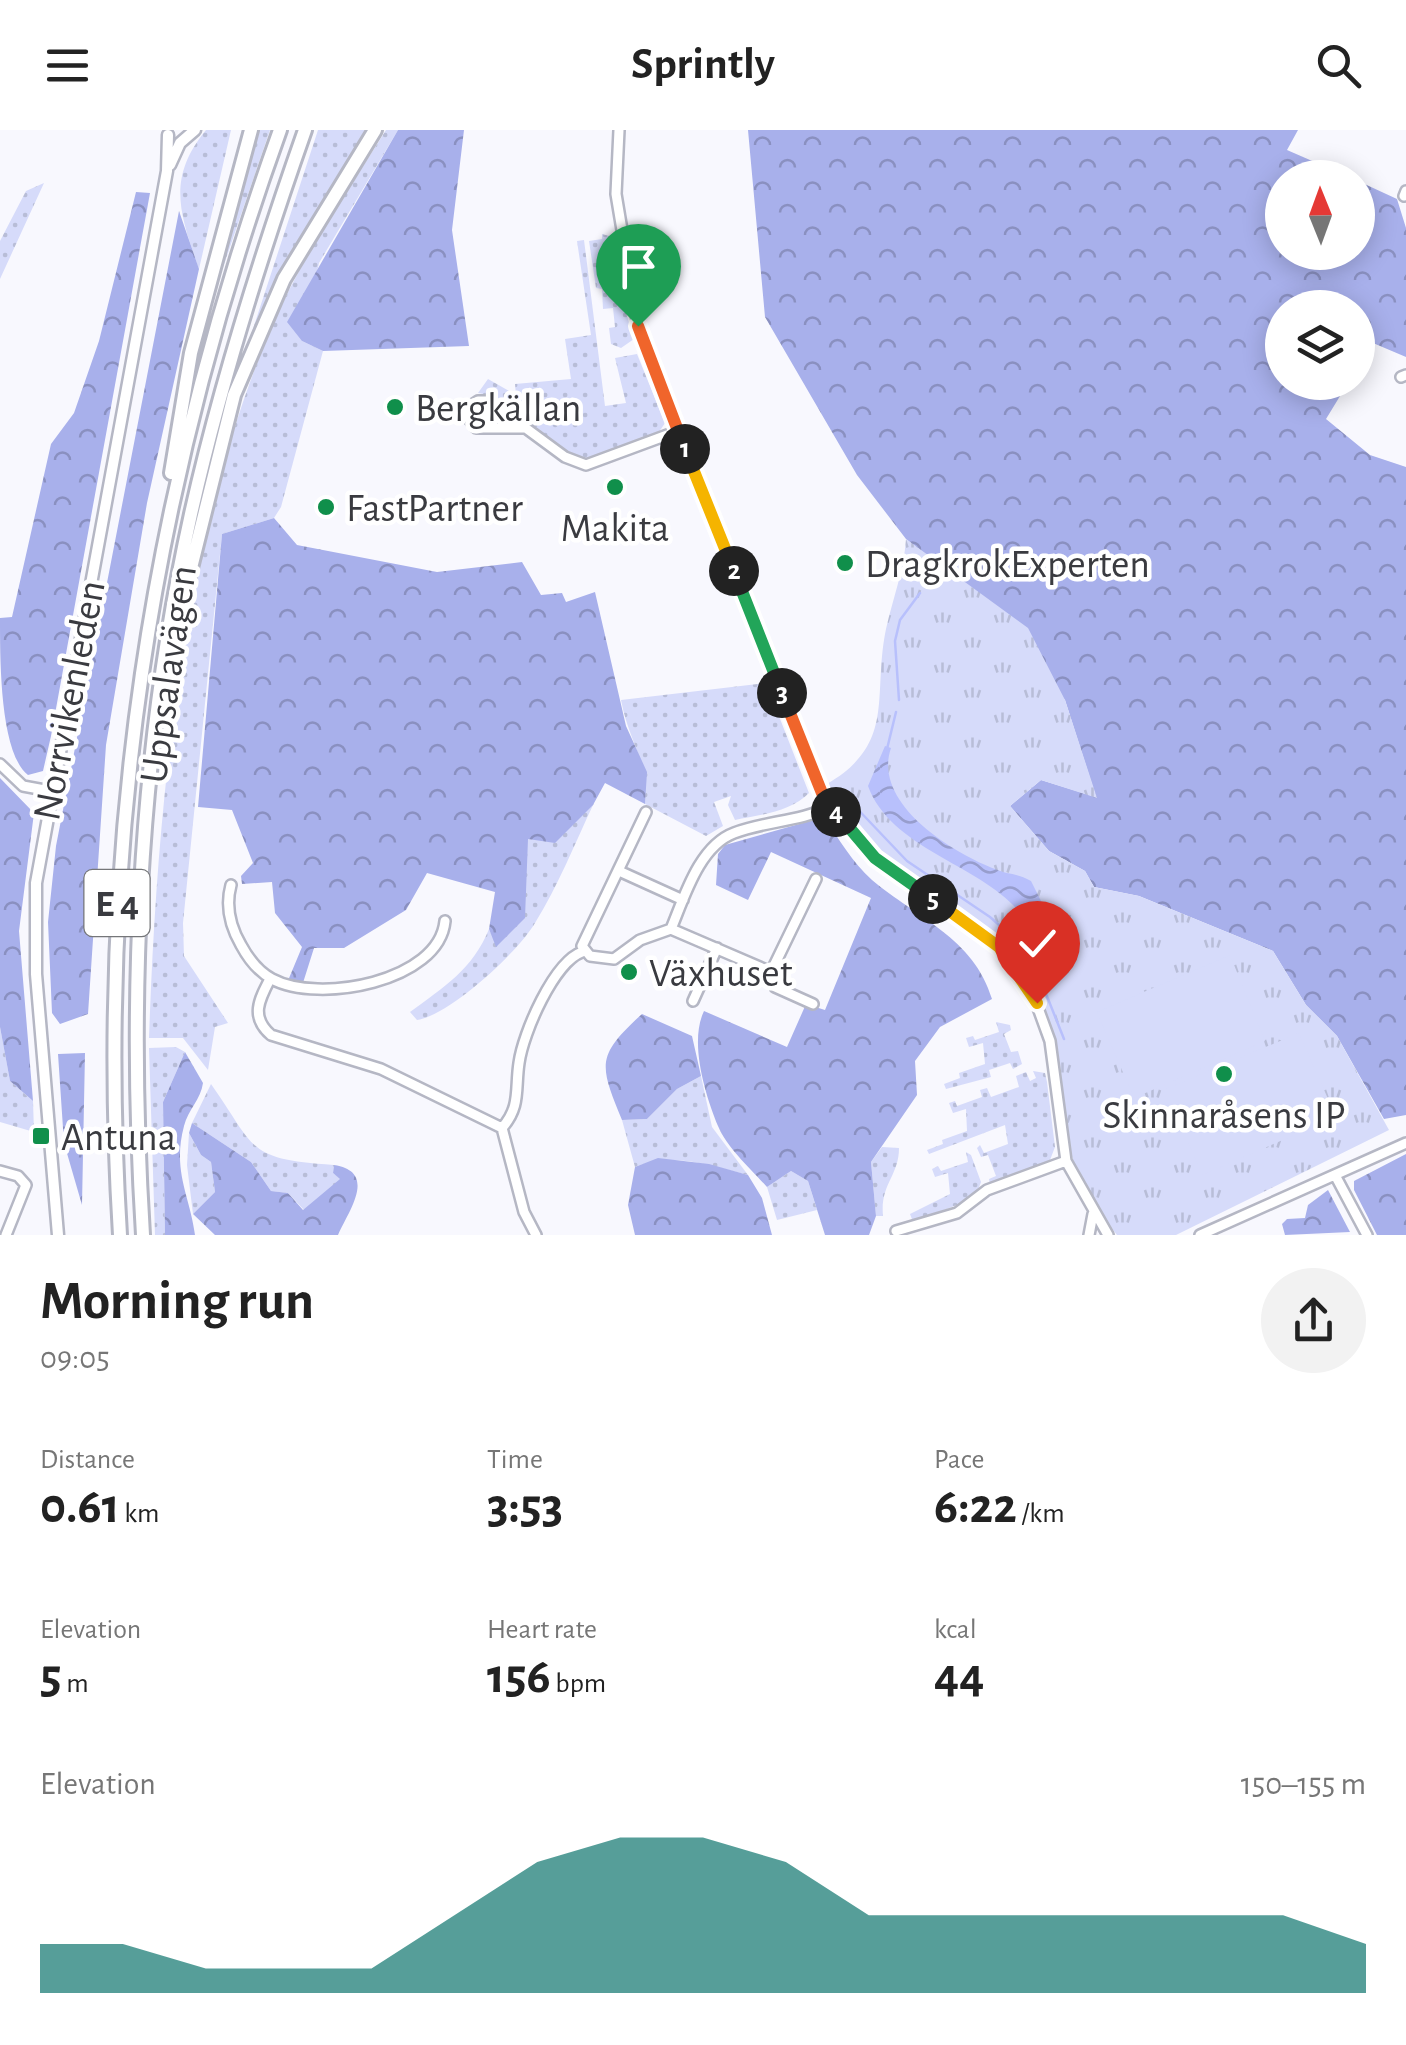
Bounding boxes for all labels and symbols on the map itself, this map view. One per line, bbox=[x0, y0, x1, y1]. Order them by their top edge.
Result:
north arrow bbox=[1265, 160, 1375, 270]
pin bbox=[596, 224, 681, 327]
place label: Bergkällan bbox=[415, 389, 581, 429]
marker: Bergkällan bbox=[384, 396, 406, 418]
pin: 1 bbox=[660, 424, 710, 474]
marker: Makita bbox=[604, 476, 626, 498]
place label: FastPartner bbox=[346, 489, 523, 529]
marker: FastPartner bbox=[315, 496, 337, 518]
place label: Makita bbox=[561, 509, 669, 549]
place label: DragkrokExperten bbox=[865, 545, 1150, 585]
pin: 2 bbox=[709, 546, 759, 596]
marker: DragkrokExperten bbox=[834, 552, 856, 574]
street label: Uppsalavägen bbox=[134, 563, 204, 786]
street label: Norrvikenleden bbox=[27, 577, 113, 824]
pin: 3 bbox=[757, 668, 807, 718]
pin: 4 bbox=[811, 787, 861, 837]
road number: E 4 bbox=[84, 870, 150, 936]
pin: 5 bbox=[908, 874, 958, 924]
pin bbox=[995, 901, 1080, 1004]
place label: Växhuset bbox=[649, 954, 793, 994]
marker: Växhuset bbox=[618, 961, 640, 983]
marker: Skinnaråsens IP bbox=[1213, 1063, 1235, 1085]
place label: Skinnaråsens IP bbox=[1102, 1096, 1346, 1136]
place label: Antuna bbox=[61, 1118, 176, 1158]
marker: Antuna bbox=[30, 1125, 52, 1147]

